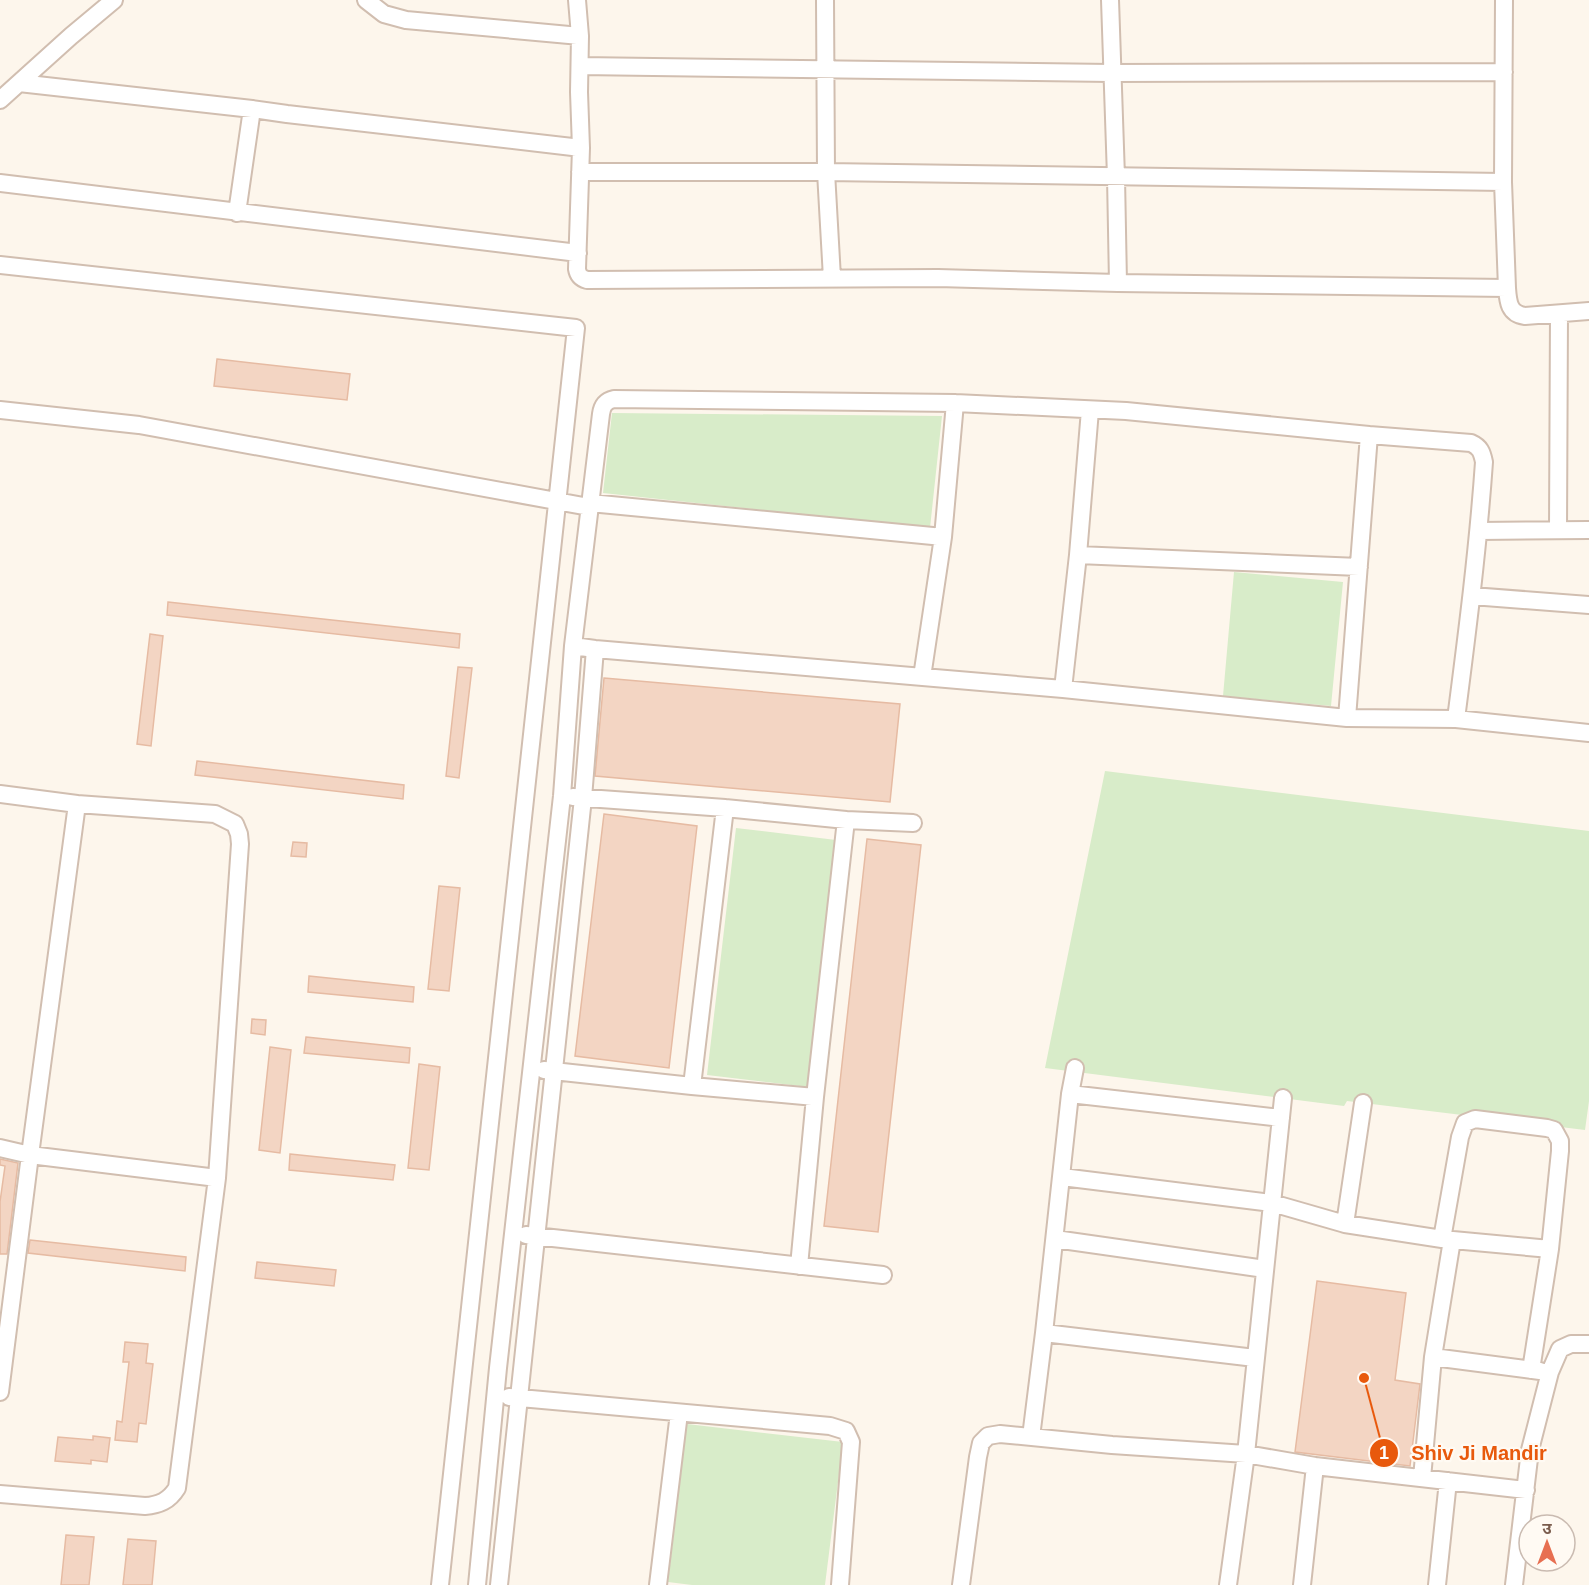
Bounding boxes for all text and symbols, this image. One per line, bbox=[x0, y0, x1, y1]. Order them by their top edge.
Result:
callout: Shiv Ji Mandir bbox=[1369, 1434, 1559, 1472]
text: Shiv Ji Mandir bbox=[1411, 1442, 1547, 1464]
text: 1 bbox=[1379, 1443, 1389, 1463]
north arrow bbox=[1517, 1513, 1577, 1573]
text: उ bbox=[1542, 1520, 1552, 1537]

